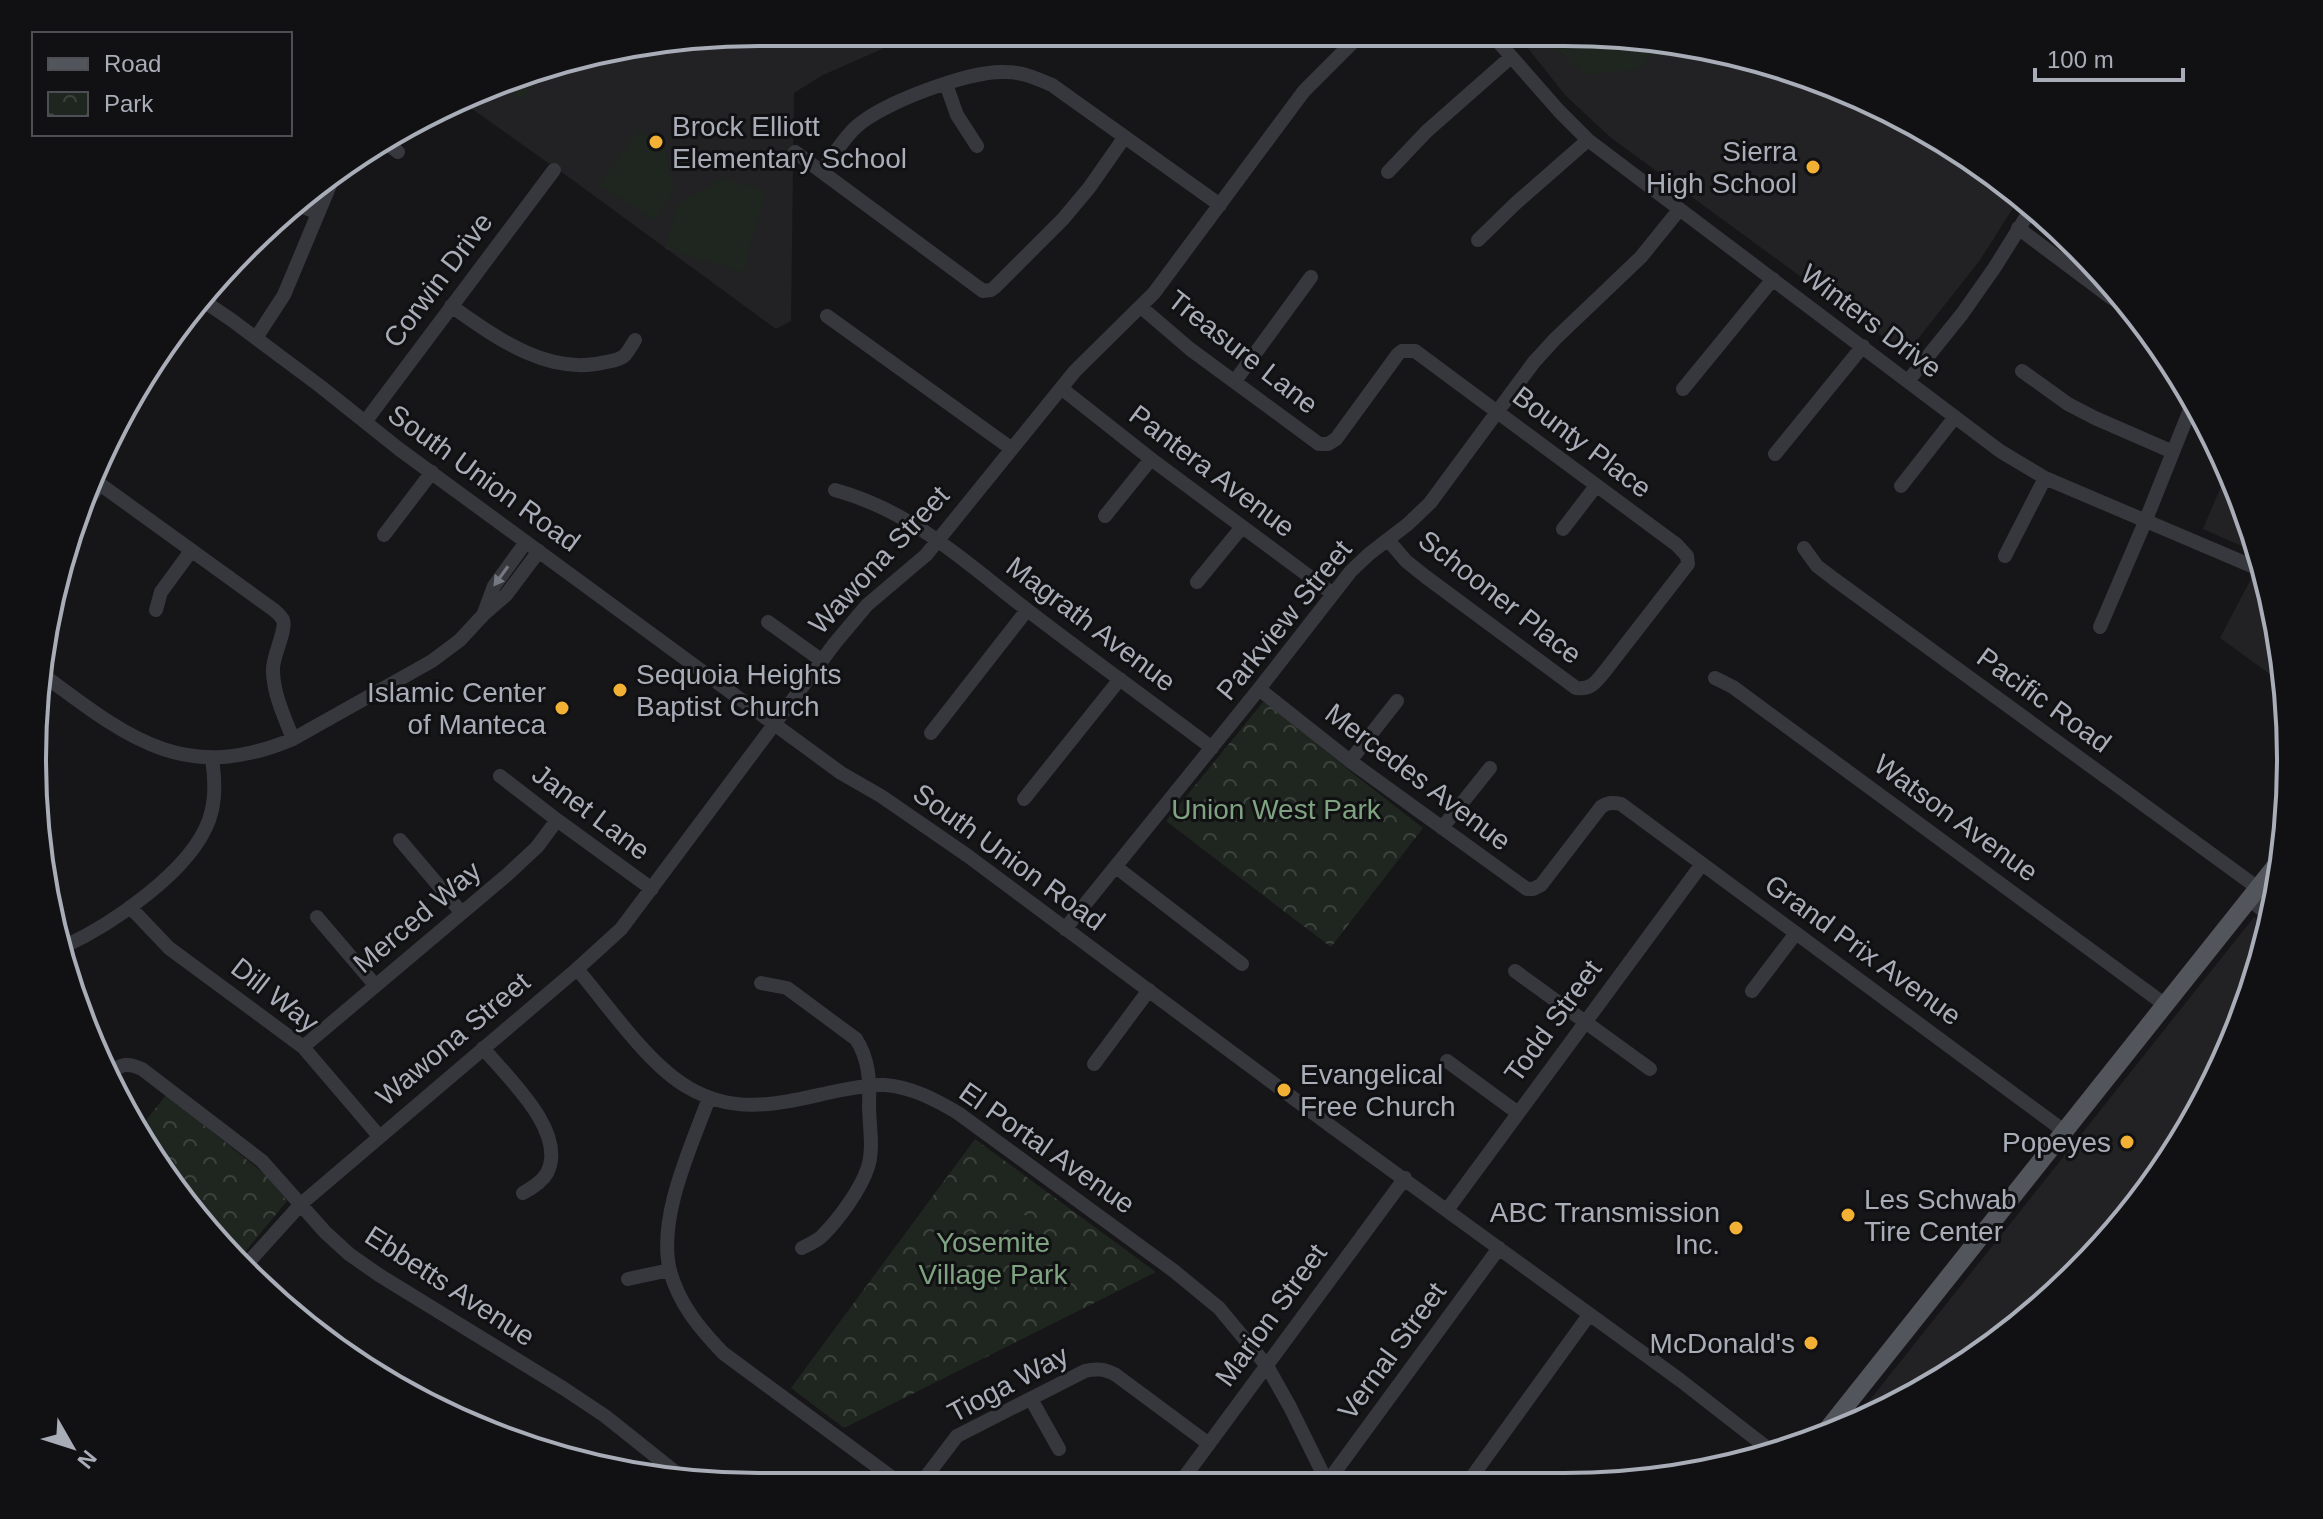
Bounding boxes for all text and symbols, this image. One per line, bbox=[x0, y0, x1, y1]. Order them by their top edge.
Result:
legend bbox=[32, 32, 292, 136]
scale bar bbox=[2035, 32, 2183, 82]
text: 100 m bbox=[2047, 46, 2114, 73]
text: Road bbox=[104, 50, 161, 77]
text: Park bbox=[104, 90, 154, 117]
place label: Brock Elliott Elementary School bbox=[672, 111, 907, 174]
marker: Brock Elliott Elementary School bbox=[647, 133, 665, 151]
place label: Sierra High School bbox=[1646, 136, 1797, 199]
marker: Sierra High School bbox=[1804, 158, 1822, 176]
street label: Corwin Drive bbox=[377, 207, 499, 353]
street label: Winters Drive bbox=[1795, 258, 1947, 384]
street label: Treasure Lane bbox=[1162, 284, 1324, 420]
street label: Bounty Place bbox=[1507, 380, 1657, 504]
street label: South Union Road bbox=[382, 398, 586, 558]
street label: Pantera Avenue bbox=[1123, 399, 1301, 543]
street label: Wawona Street bbox=[803, 480, 955, 640]
street label: Schooner Place bbox=[1413, 524, 1587, 670]
street label: Parkview Street bbox=[1210, 534, 1358, 706]
street label: Magrath Avenue bbox=[1000, 550, 1182, 698]
one-way arrow bbox=[494, 565, 509, 586]
street label: Pacific Road bbox=[1971, 641, 2117, 759]
place label: Sequoia Heights Baptist Church bbox=[636, 659, 841, 722]
place label: Islamic Center of Manteca bbox=[367, 677, 546, 740]
marker: Sequoia Heights Baptist Church bbox=[611, 681, 629, 699]
street label: Mercedes Avenue bbox=[1319, 697, 1517, 857]
marker: Islamic Center of Manteca bbox=[553, 699, 571, 717]
street label: Watson Avenue bbox=[1868, 748, 2044, 888]
street label: Janet Lane bbox=[526, 758, 656, 866]
street label: South Union Road bbox=[907, 777, 1111, 937]
park label: Union West Park bbox=[1171, 794, 1382, 825]
street label: Merced Way bbox=[347, 855, 487, 979]
street label: Grand Prix Avenue bbox=[1759, 869, 1967, 1031]
street label: Dill Way bbox=[225, 952, 325, 1038]
street label: Todd Street bbox=[1498, 954, 1608, 1088]
street label: Wawona Street bbox=[370, 966, 536, 1112]
place label: Evangelical Free Church bbox=[1300, 1059, 1456, 1122]
street label: El Portal Avenue bbox=[954, 1076, 1140, 1220]
marker: Evangelical Free Church bbox=[1275, 1081, 1293, 1099]
place label: Popeyes bbox=[2002, 1127, 2111, 1158]
marker: Popeyes bbox=[2118, 1133, 2136, 1151]
place label: Les Schwab Tire Center bbox=[1864, 1184, 2017, 1247]
place label: ABC Transmission Inc. bbox=[1490, 1197, 1720, 1260]
marker: Les Schwab Tire Center bbox=[1839, 1206, 1857, 1224]
marker: ABC Transmission Inc. bbox=[1727, 1219, 1745, 1237]
street label: Ebbetts Avenue bbox=[360, 1220, 540, 1352]
park label: Yosemite Village Park bbox=[919, 1227, 1068, 1290]
street label: Marion Street bbox=[1209, 1238, 1333, 1392]
street label: Vernal Street bbox=[1332, 1276, 1452, 1426]
place label: McDonald's bbox=[1650, 1328, 1795, 1359]
marker: McDonald's bbox=[1802, 1334, 1820, 1352]
street label: Tioga Way bbox=[943, 1339, 1073, 1429]
north arrow bbox=[32, 1407, 112, 1487]
text: N bbox=[72, 1445, 102, 1473]

